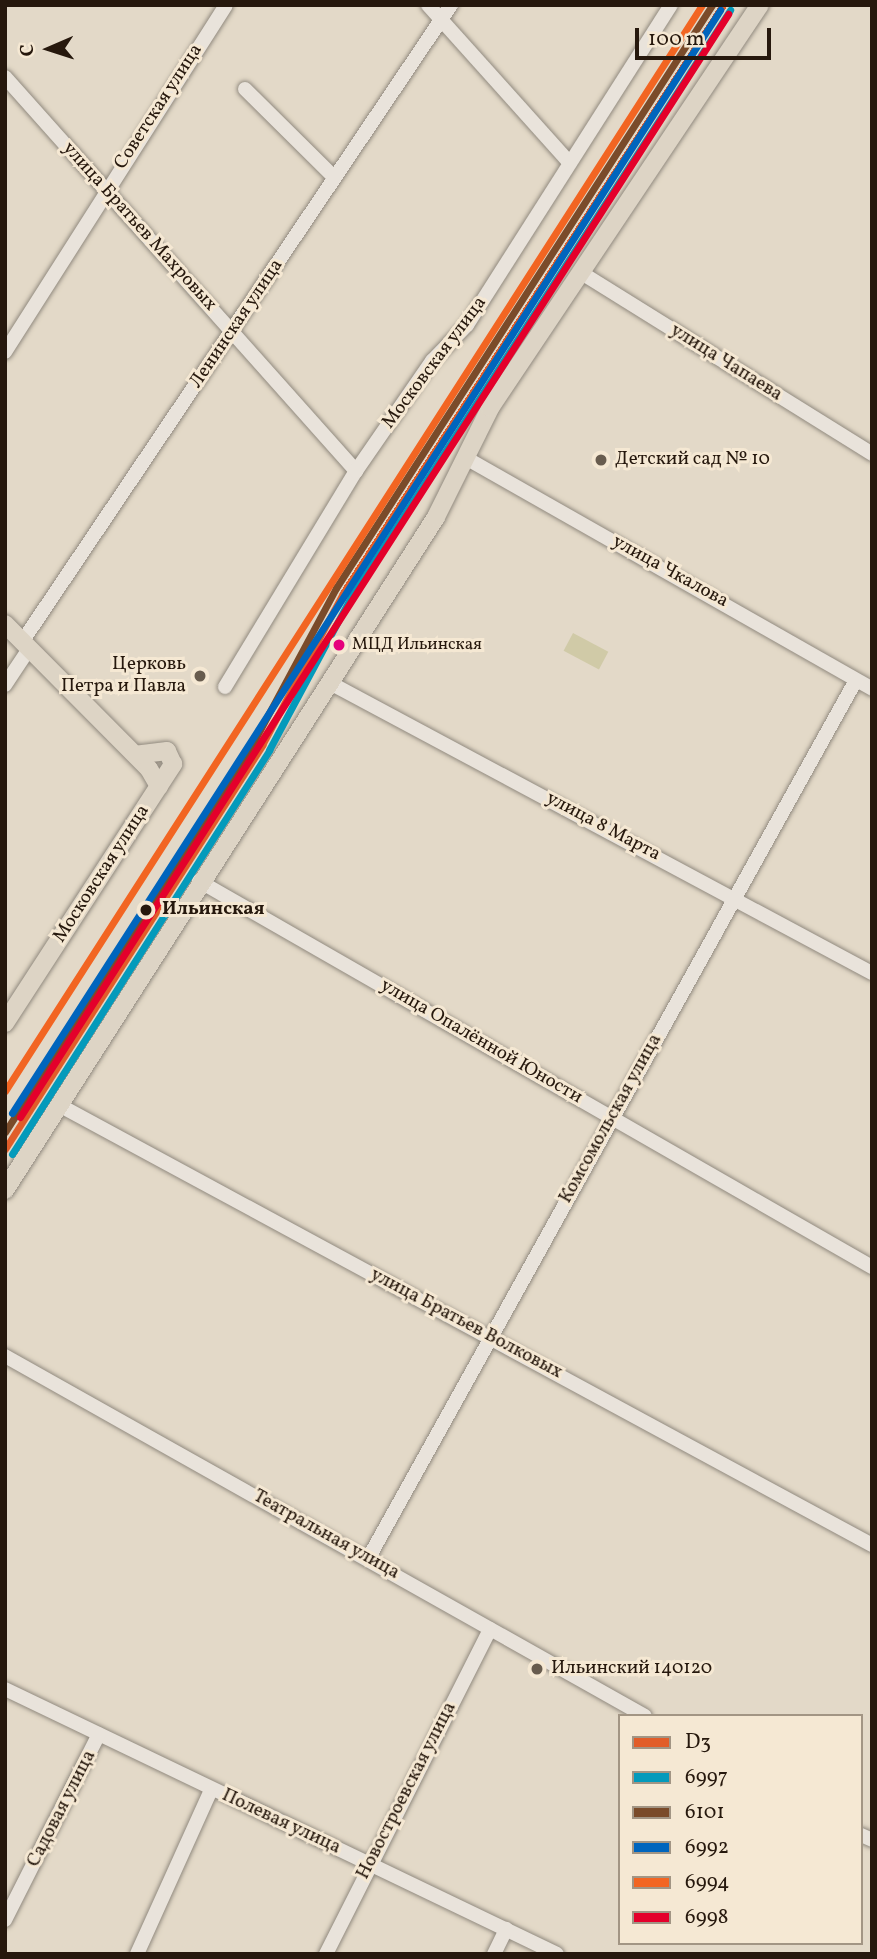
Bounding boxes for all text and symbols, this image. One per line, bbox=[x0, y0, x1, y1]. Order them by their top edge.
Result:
north arrow bbox=[14, 14, 84, 84]
scale bar bbox=[639, 14, 776, 58]
text: 100 m bbox=[648, 25, 705, 54]
street label: Советская улица bbox=[110, 40, 208, 174]
text: С bbox=[15, 43, 41, 57]
street label: улица Братьев Махровых bbox=[57, 138, 221, 316]
street label: Ленинская улица bbox=[185, 255, 289, 393]
street label: Московская улица bbox=[378, 292, 492, 434]
street label: улица Чапаева bbox=[666, 319, 786, 407]
place label: Детский сад № 10 bbox=[615, 449, 770, 471]
marker: Детский сад № 10 bbox=[593, 452, 609, 468]
street label: улица Чкалова bbox=[608, 531, 732, 613]
place label: МЦД Ильинская bbox=[352, 635, 482, 655]
marker: МЦД Ильинская bbox=[332, 638, 346, 652]
place label: Церковь Петра и Павла bbox=[61, 654, 186, 698]
marker: Церковь Петра и Павла bbox=[192, 668, 208, 684]
street label: улица 8 Марта bbox=[542, 787, 664, 867]
street label: Московская улица bbox=[49, 801, 155, 947]
place label: Ильинская bbox=[162, 899, 265, 921]
marker: Ильинская bbox=[136, 900, 156, 920]
street label: улица Опалённой Юности bbox=[376, 975, 586, 1109]
street label: Комсомольская улица bbox=[555, 1030, 667, 1208]
street label: улица Братьев Волковых bbox=[366, 1264, 566, 1384]
street label: Театральная улица bbox=[249, 1485, 403, 1585]
place label: Ильинский 140120 bbox=[551, 1658, 712, 1680]
marker: Ильинский 140120 bbox=[529, 1661, 545, 1677]
street label: Новостроевская улица bbox=[352, 1698, 462, 1884]
legend bbox=[618, 1714, 863, 1945]
text: D3 bbox=[685, 1728, 711, 1757]
street label: Садовая улица bbox=[23, 1747, 101, 1871]
text: 6997 bbox=[685, 1763, 728, 1792]
street label: Полевая улица bbox=[218, 1784, 344, 1860]
text: 6101 bbox=[685, 1798, 725, 1827]
text: 6992 bbox=[685, 1833, 729, 1862]
text: 6994 bbox=[685, 1868, 730, 1897]
text: 6998 bbox=[685, 1903, 728, 1932]

